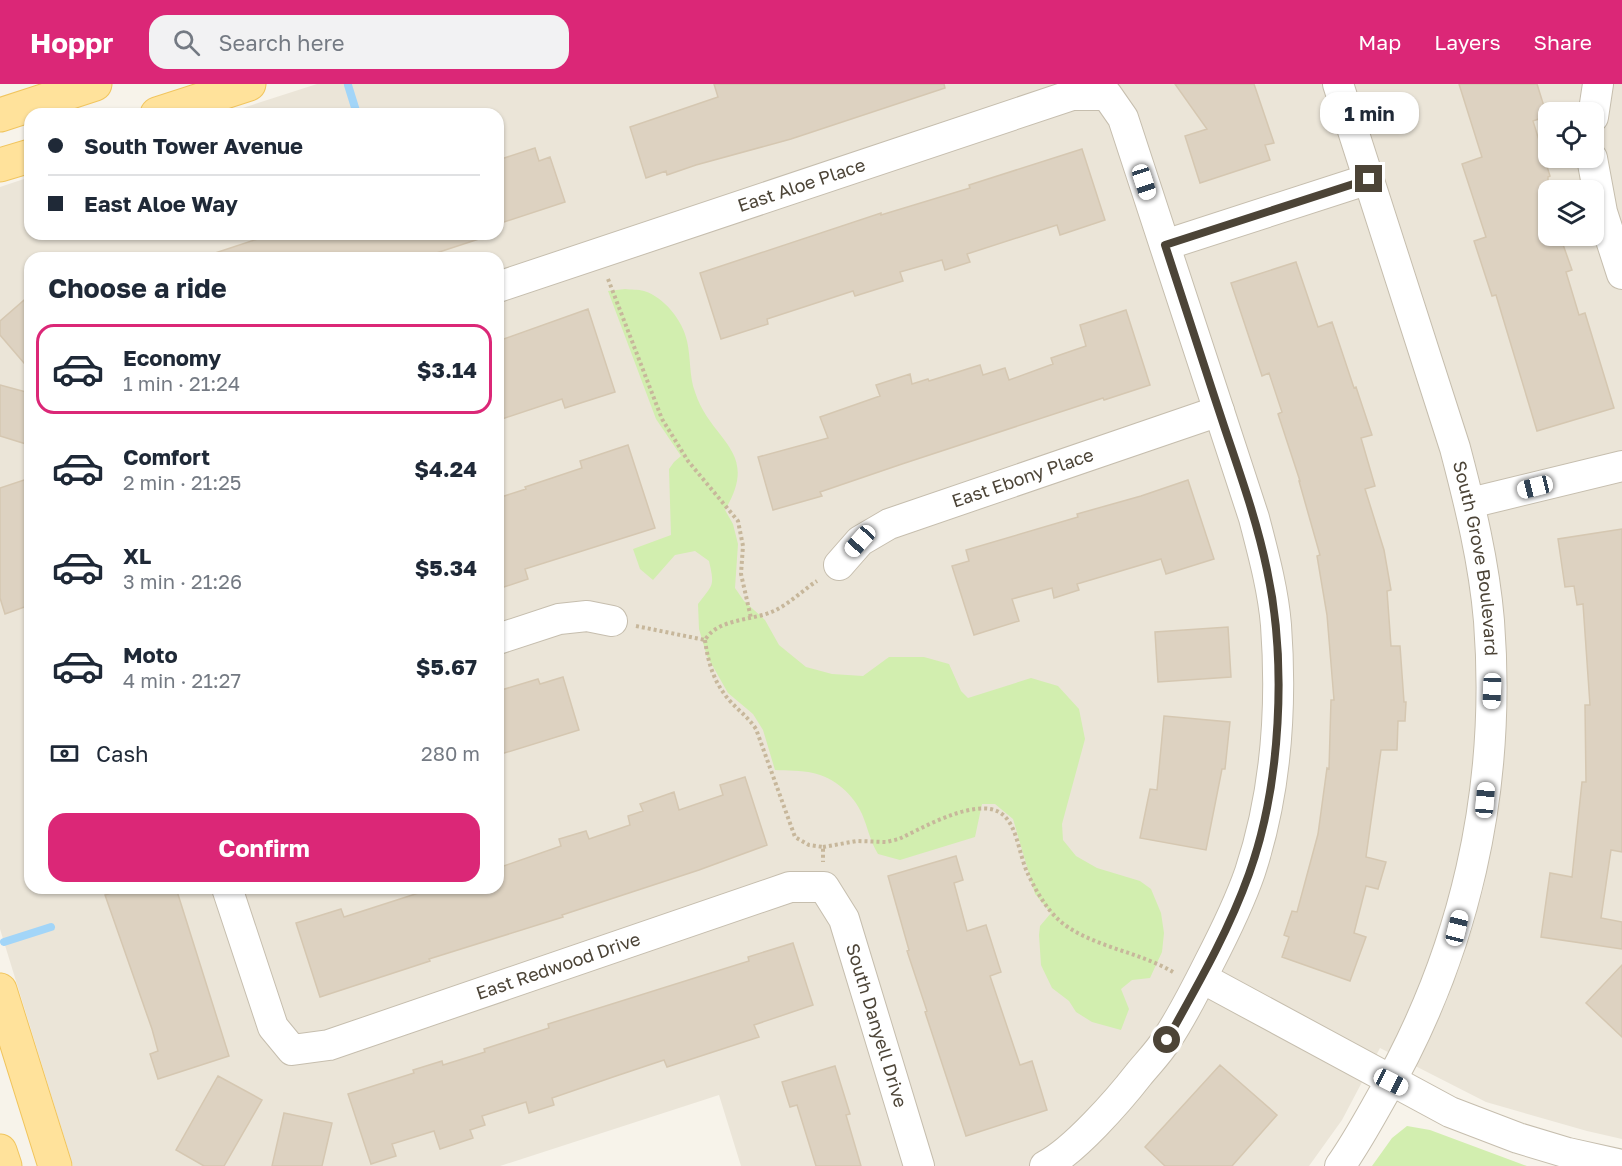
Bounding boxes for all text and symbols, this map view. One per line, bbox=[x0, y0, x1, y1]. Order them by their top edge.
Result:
search box bbox=[149, 15, 569, 69]
text: Hoppr bbox=[30, 26, 113, 59]
icon: search bbox=[170, 26, 203, 59]
text: Search here bbox=[218, 29, 345, 56]
text: Map bbox=[1358, 29, 1401, 55]
text: Layers bbox=[1434, 29, 1501, 55]
text: Share bbox=[1534, 29, 1592, 55]
callout: 1 min bbox=[1320, 92, 1418, 134]
text: 1 min bbox=[1344, 101, 1395, 125]
map controls bbox=[1538, 102, 1604, 246]
button: locate bbox=[1538, 102, 1604, 168]
text: South Tower Avenue bbox=[84, 132, 303, 159]
street label: East Aloe Place bbox=[734, 153, 868, 216]
car bbox=[1130, 162, 1158, 202]
route end bbox=[1355, 165, 1382, 192]
button: layers bbox=[1538, 180, 1604, 246]
text: East Aloe Way bbox=[84, 190, 238, 217]
text: Choose a ride bbox=[48, 272, 227, 304]
icon: car bbox=[51, 342, 105, 396]
text: Economy bbox=[123, 344, 221, 371]
text: $3.14 bbox=[417, 356, 477, 383]
text: 1 min · 21:24 bbox=[123, 371, 240, 395]
icon: car bbox=[51, 441, 105, 495]
text: Comfort bbox=[123, 443, 210, 470]
street label: East Ebony Place bbox=[949, 443, 1096, 512]
text: $4.24 bbox=[414, 455, 477, 482]
street label: South Grove Boulevard bbox=[1449, 458, 1503, 656]
text: 2 min · 21:25 bbox=[123, 470, 241, 494]
car bbox=[1515, 474, 1555, 500]
car bbox=[841, 522, 879, 560]
icon: car bbox=[51, 540, 105, 594]
text: XL bbox=[123, 542, 151, 569]
text: $5.34 bbox=[415, 554, 477, 581]
text: 3 min · 21:26 bbox=[123, 569, 242, 593]
icon: car bbox=[51, 639, 105, 693]
text: Moto bbox=[123, 641, 178, 668]
text: $5.67 bbox=[416, 653, 477, 680]
text: 4 min · 21:27 bbox=[123, 668, 241, 692]
car bbox=[1482, 673, 1502, 709]
icon: cash bbox=[48, 737, 81, 770]
text: Cash bbox=[96, 740, 149, 767]
text: 280 m bbox=[421, 741, 480, 765]
car bbox=[1474, 781, 1496, 819]
button: Confirm bbox=[48, 813, 480, 882]
car bbox=[1444, 908, 1470, 948]
street label: East Redwood Drive bbox=[473, 927, 643, 1004]
street label: South Danyell Drive bbox=[842, 941, 913, 1110]
route start bbox=[1153, 1026, 1180, 1053]
car bbox=[1371, 1066, 1411, 1098]

